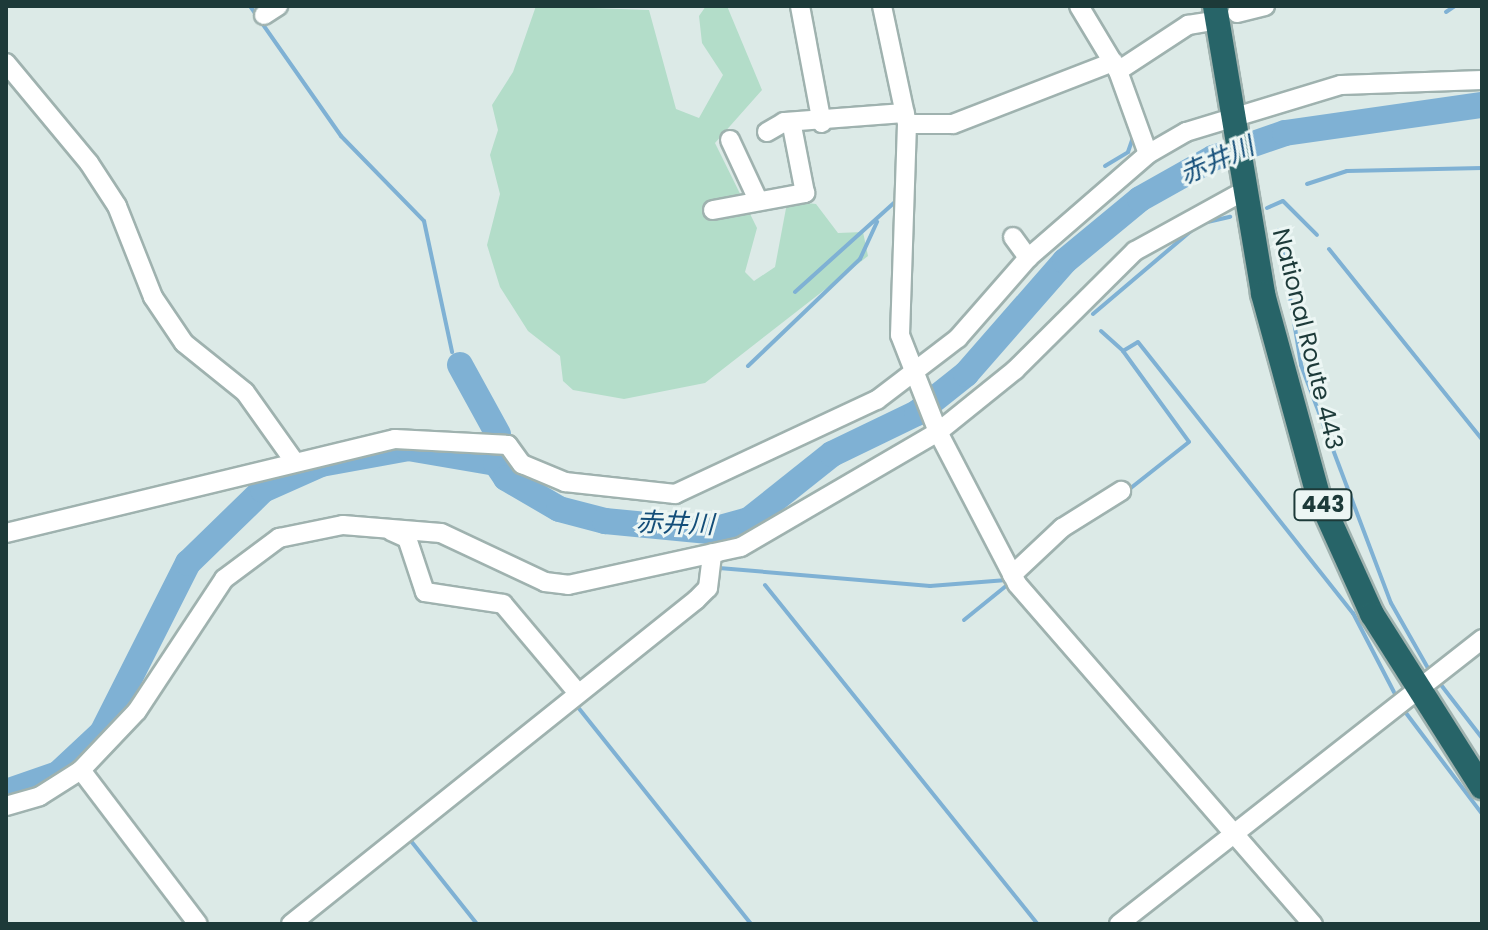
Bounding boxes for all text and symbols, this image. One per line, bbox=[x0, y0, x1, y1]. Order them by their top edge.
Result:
water label: 赤井川 bbox=[1175, 131, 1259, 191]
street label: National Route 443 bbox=[1267, 226, 1349, 452]
road number: 443 bbox=[1293, 487, 1353, 523]
water label: 赤井川 bbox=[635, 507, 715, 541]

